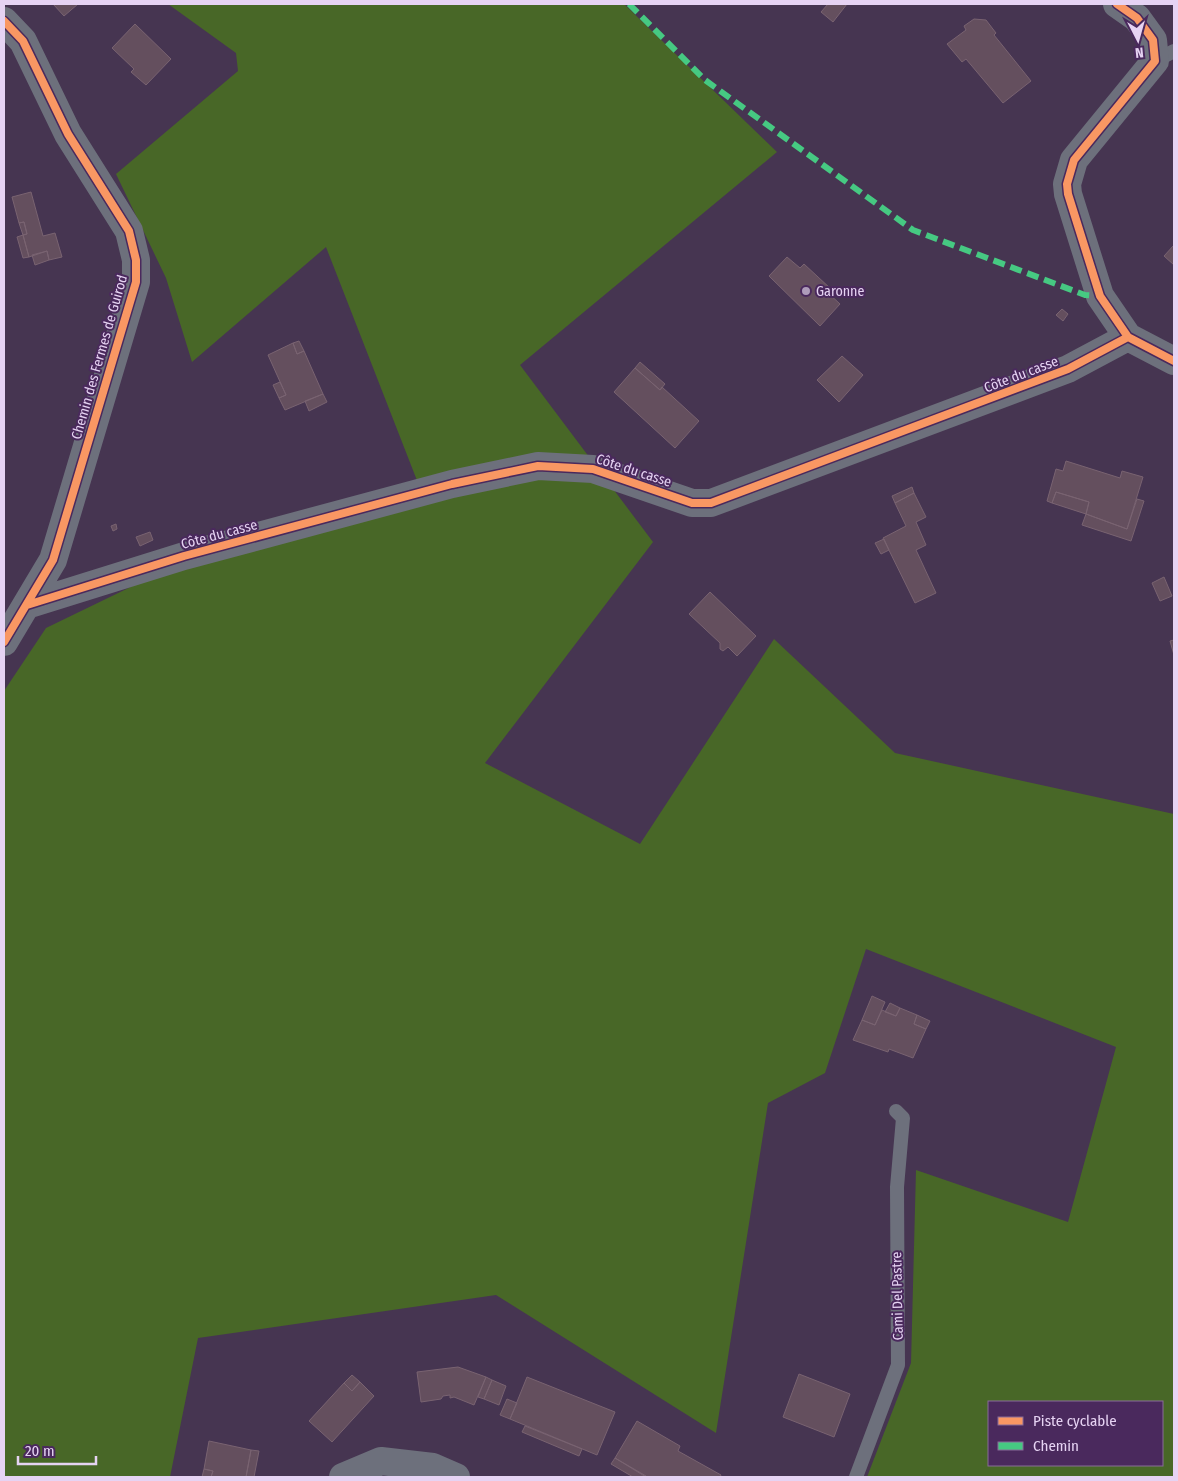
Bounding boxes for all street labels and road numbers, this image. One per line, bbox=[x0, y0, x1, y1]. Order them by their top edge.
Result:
street label: Chemin des Fermes de Guirod bbox=[68, 273, 131, 441]
street label: Côte du casse bbox=[982, 352, 1061, 396]
street label: Côte du casse bbox=[594, 450, 674, 491]
street label: Côte du casse bbox=[179, 516, 259, 553]
street label: Cami Del Pastre bbox=[888, 1251, 907, 1341]

